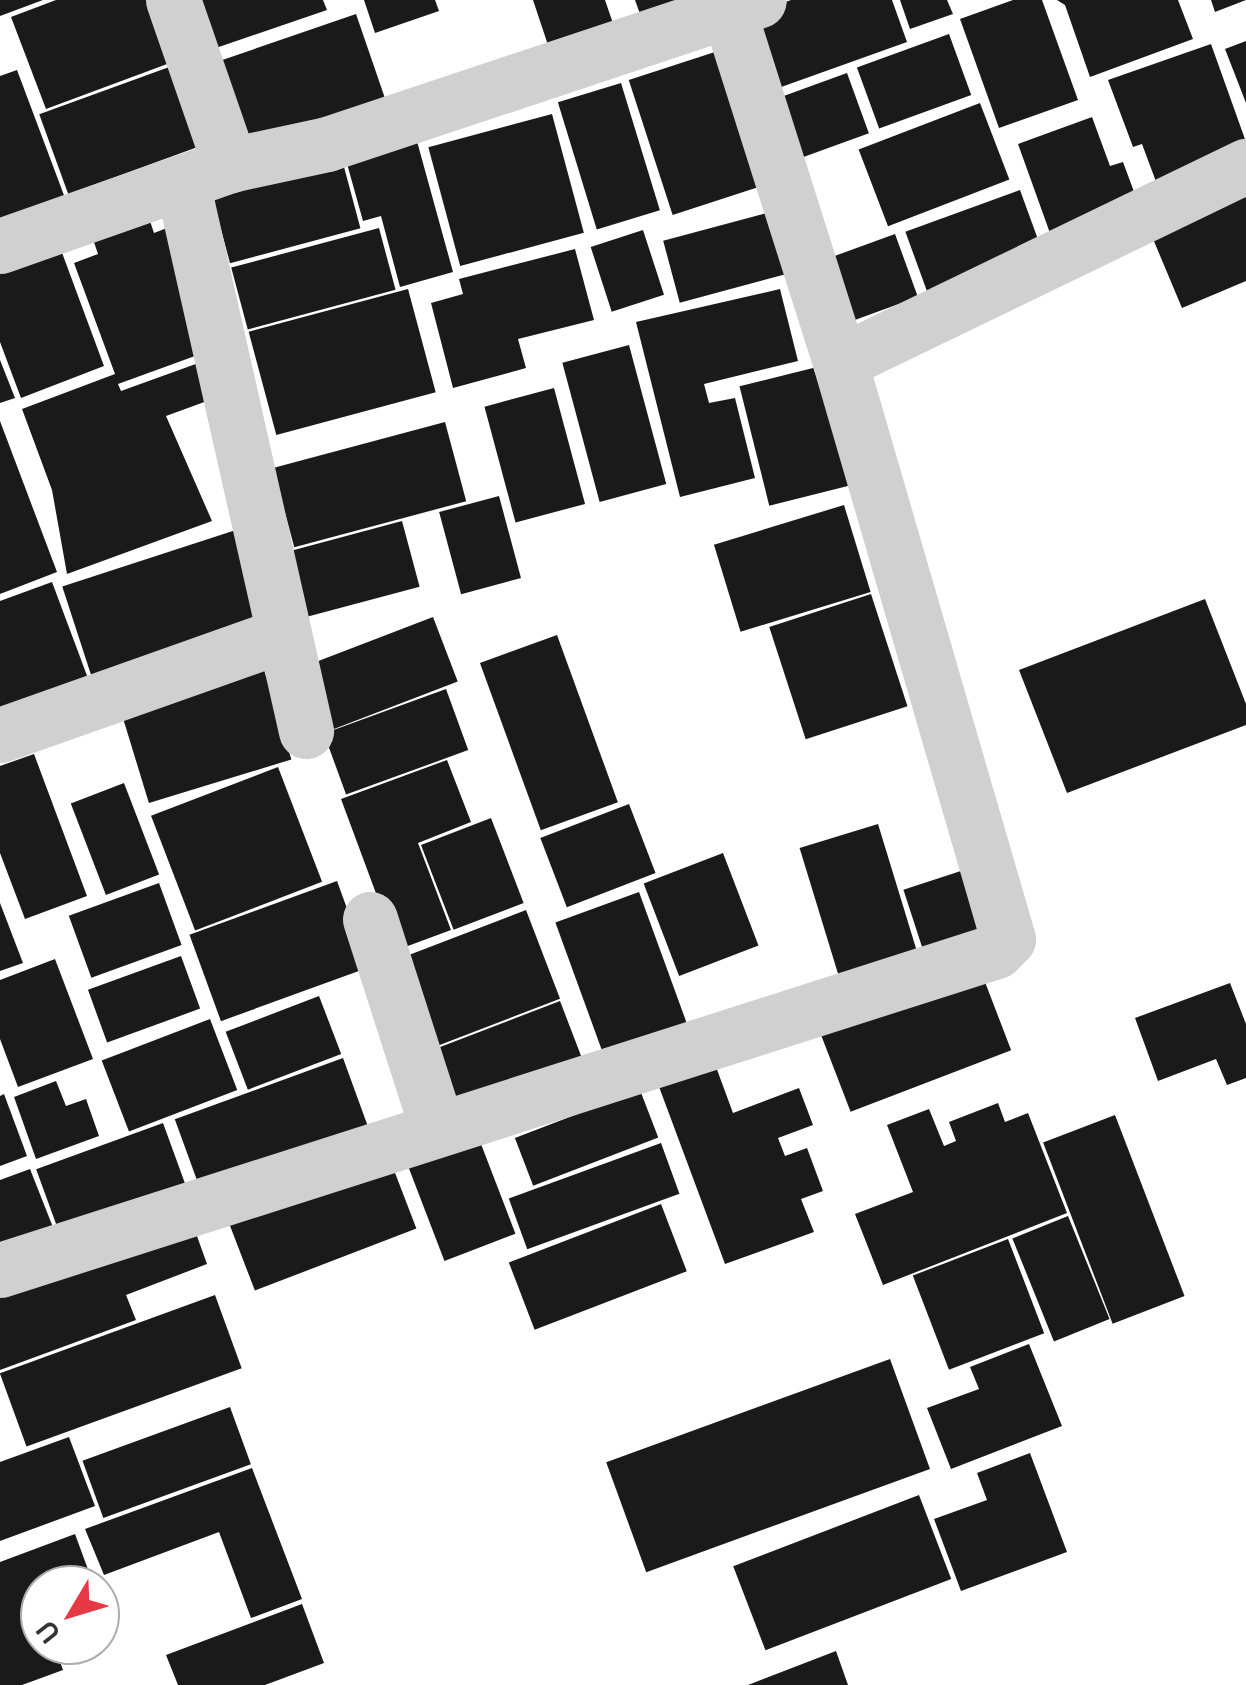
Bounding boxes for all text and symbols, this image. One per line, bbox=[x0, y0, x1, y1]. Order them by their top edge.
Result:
north arrow bbox=[20, 1565, 120, 1665]
text: U bbox=[28, 1614, 68, 1651]

